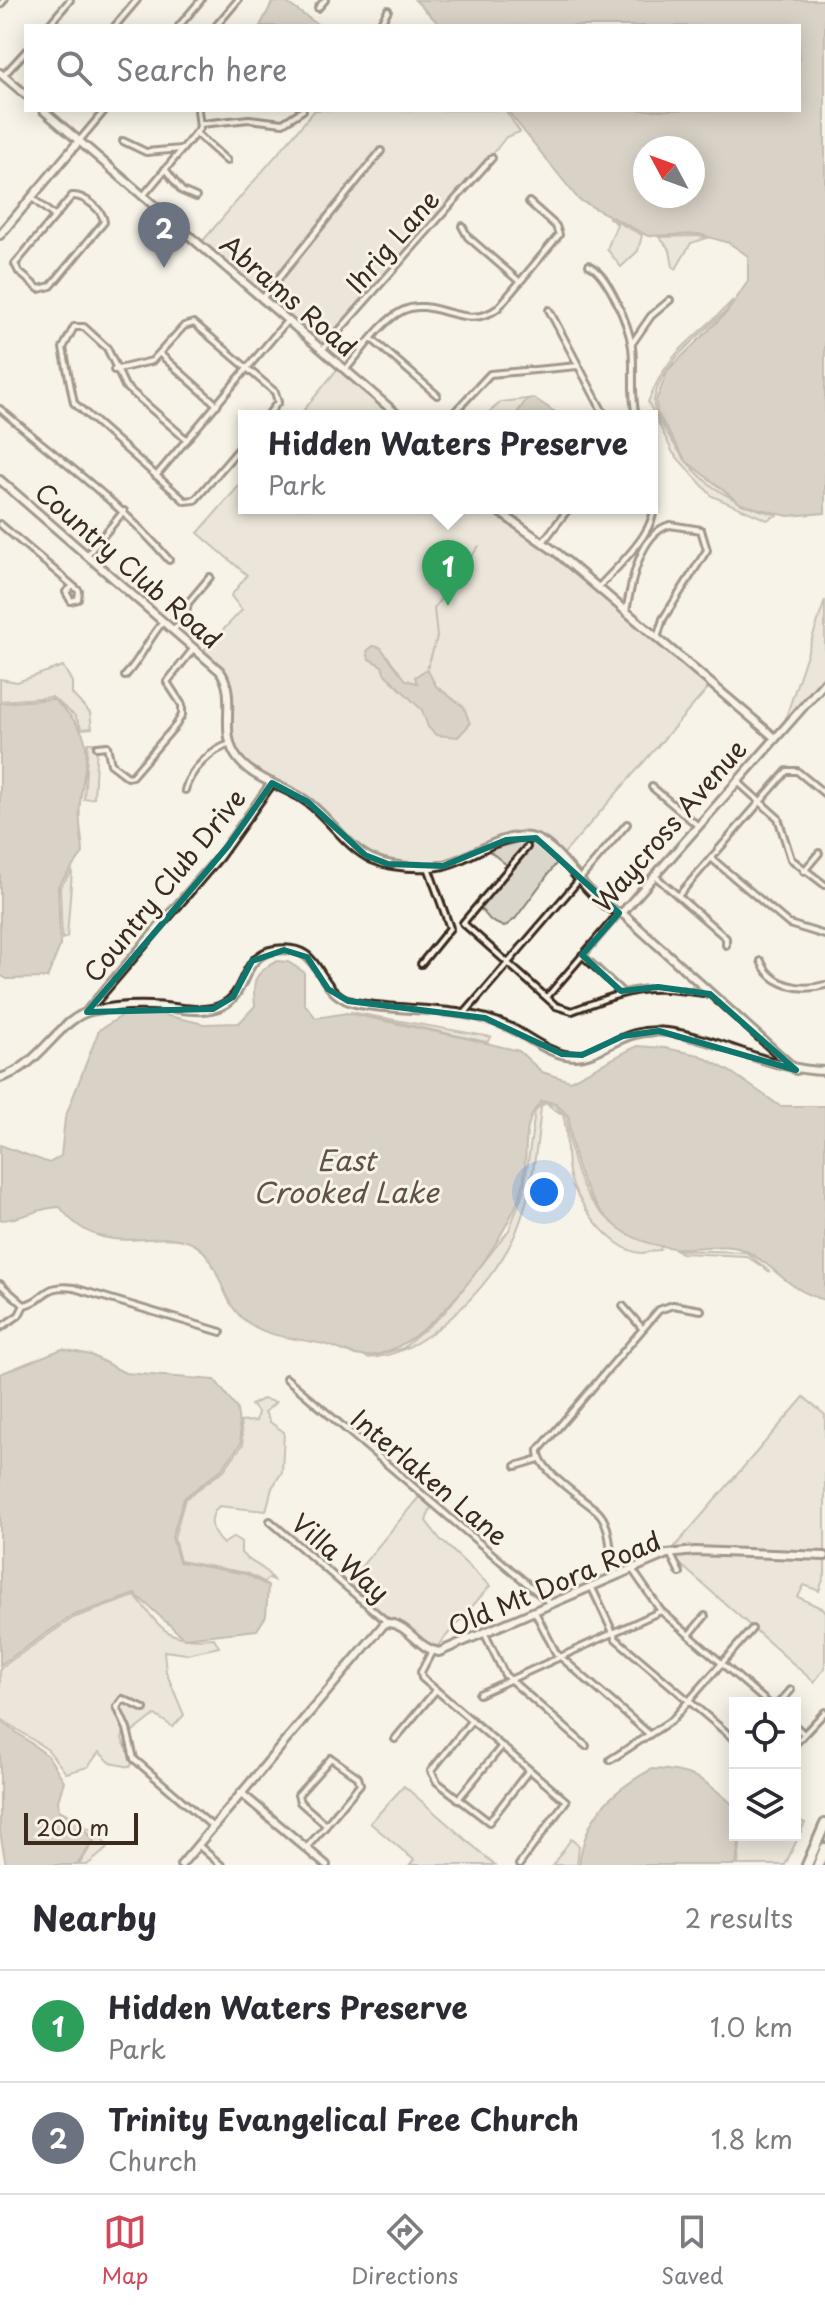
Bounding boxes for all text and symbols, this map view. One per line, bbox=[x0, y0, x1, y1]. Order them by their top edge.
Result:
search box bbox=[24, 24, 801, 112]
icon: search bbox=[52, 46, 96, 90]
text: Search here bbox=[116, 46, 288, 91]
north arrow bbox=[633, 136, 705, 208]
street label: Ihrig Lane bbox=[336, 181, 448, 301]
pin: 2 bbox=[138, 202, 190, 268]
street label: Abrams Road bbox=[212, 225, 366, 365]
popup bbox=[238, 410, 658, 514]
text: Hidden Waters Preserve bbox=[268, 420, 628, 465]
text: Park bbox=[268, 465, 326, 504]
street label: Country Club Road bbox=[27, 473, 231, 657]
pin: 1 bbox=[422, 540, 474, 606]
street label: Waycross Avenue bbox=[583, 730, 755, 920]
street label: Country Club Drive bbox=[74, 780, 254, 990]
water label: East Crooked Lake bbox=[253, 1138, 441, 1213]
your location bbox=[524, 1172, 564, 1212]
street label: Interlaken Lane bbox=[343, 1399, 517, 1555]
street label: Villa Way bbox=[283, 1503, 399, 1611]
street label: Old Mt Dora Road bbox=[442, 1521, 666, 1645]
map controls bbox=[729, 1697, 801, 1841]
button: locate bbox=[729, 1697, 801, 1769]
button: layers bbox=[729, 1769, 801, 1841]
scale bar bbox=[24, 1809, 138, 1845]
text: 200 m bbox=[36, 1810, 109, 1843]
text: Nearby bbox=[32, 1891, 157, 1943]
text: 2 results bbox=[685, 1898, 793, 1937]
text: Hidden Waters Preserve bbox=[108, 1984, 468, 2029]
text: 1 bbox=[52, 2007, 64, 2046]
text: 1.0 km bbox=[710, 2007, 793, 2046]
text: Park bbox=[108, 2029, 166, 2068]
text: Trinity Evangelical Free Church bbox=[108, 2096, 579, 2141]
text: 2 bbox=[49, 2119, 67, 2158]
text: 1.8 km bbox=[711, 2119, 793, 2158]
text: Church bbox=[108, 2141, 197, 2180]
tab: Map bbox=[101, 2210, 148, 2291]
tab: Directions bbox=[351, 2210, 458, 2291]
tab: Saved bbox=[661, 2210, 724, 2291]

